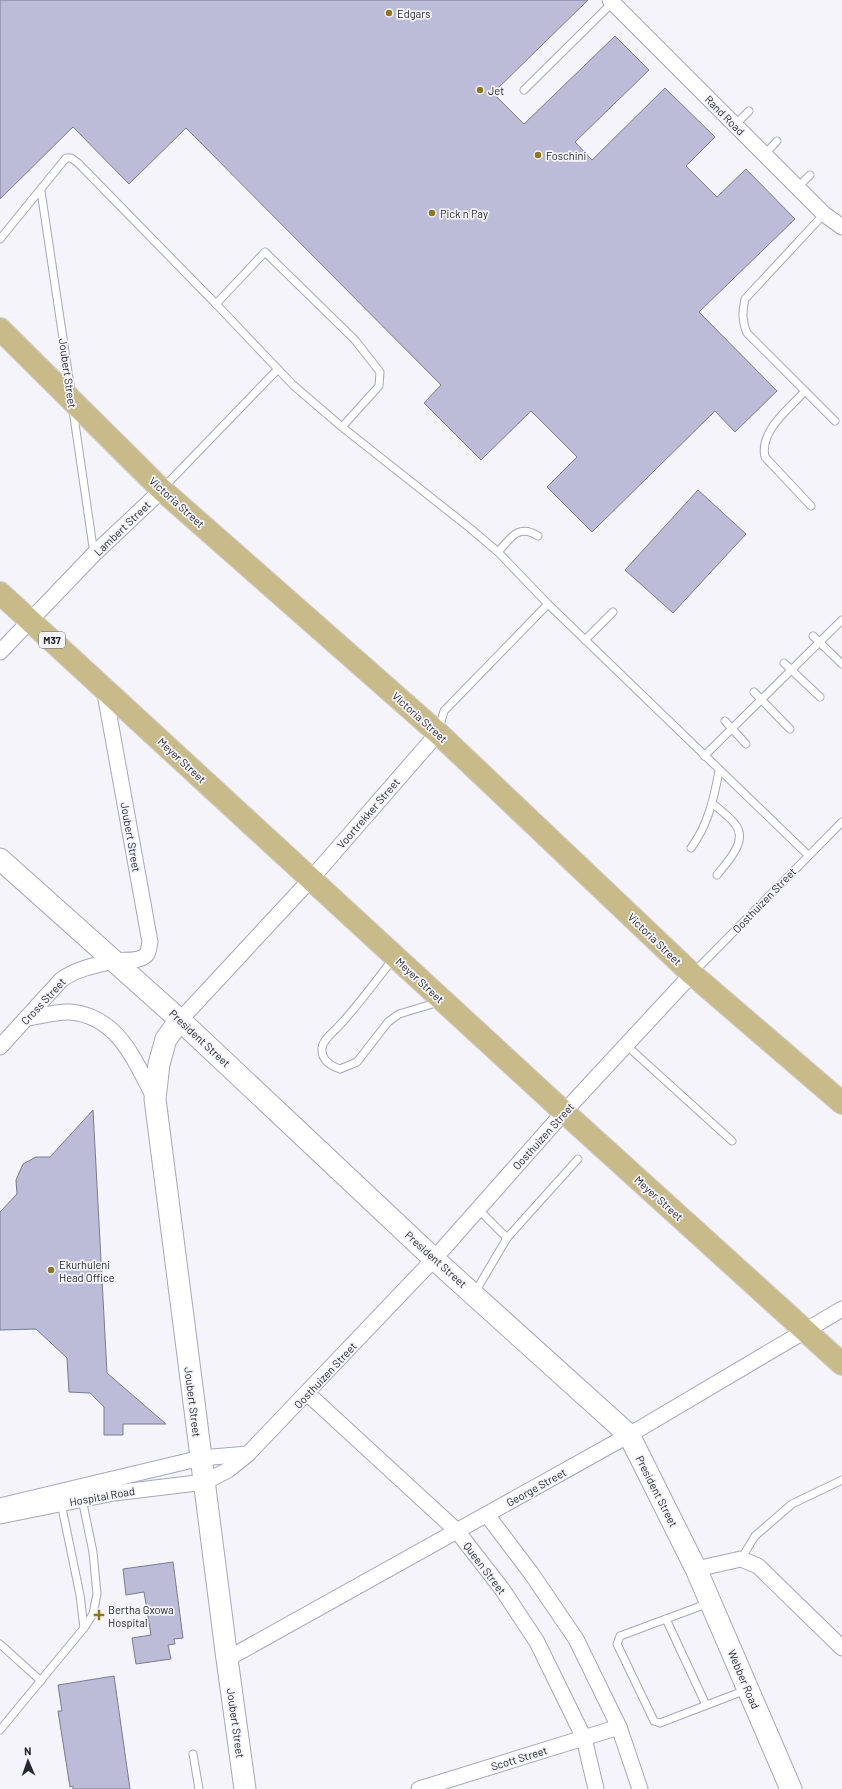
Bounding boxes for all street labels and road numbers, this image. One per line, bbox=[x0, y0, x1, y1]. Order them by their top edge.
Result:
street label: Rand Road bbox=[702, 92, 748, 138]
street label: Joubert Street bbox=[57, 337, 79, 409]
street label: Victoria Street bbox=[147, 474, 207, 530]
street label: Lambert Street bbox=[91, 498, 153, 558]
road number: M37 bbox=[39, 632, 65, 648]
street label: Victoria Street bbox=[390, 689, 450, 745]
street label: Meyer Street bbox=[155, 735, 209, 785]
street label: Voortrekker Street bbox=[334, 775, 402, 851]
street label: Joubert Street bbox=[118, 801, 144, 873]
street label: Oosthuizen Street bbox=[730, 865, 798, 935]
street label: Victoria Street bbox=[625, 910, 685, 968]
street label: Meyer Street bbox=[393, 955, 447, 1005]
street label: Cross Street bbox=[18, 975, 68, 1027]
street label: President Street bbox=[167, 1007, 233, 1069]
street label: Oosthuizen Street bbox=[510, 1100, 576, 1172]
street label: Meyer Street bbox=[632, 1173, 686, 1223]
street label: President Street bbox=[403, 1228, 469, 1290]
street label: Oosthuizen Street bbox=[291, 1339, 359, 1411]
street label: Joubert Street bbox=[182, 1366, 204, 1438]
street label: President Street bbox=[633, 1453, 681, 1529]
street label: George Street bbox=[504, 1465, 568, 1509]
street label: Hospital Road bbox=[68, 1484, 136, 1508]
street label: Queen Street bbox=[461, 1539, 509, 1597]
street label: Webber Road bbox=[726, 1647, 762, 1711]
street label: Joubert Street bbox=[225, 1687, 247, 1759]
street label: Scott Street bbox=[489, 1743, 549, 1773]

